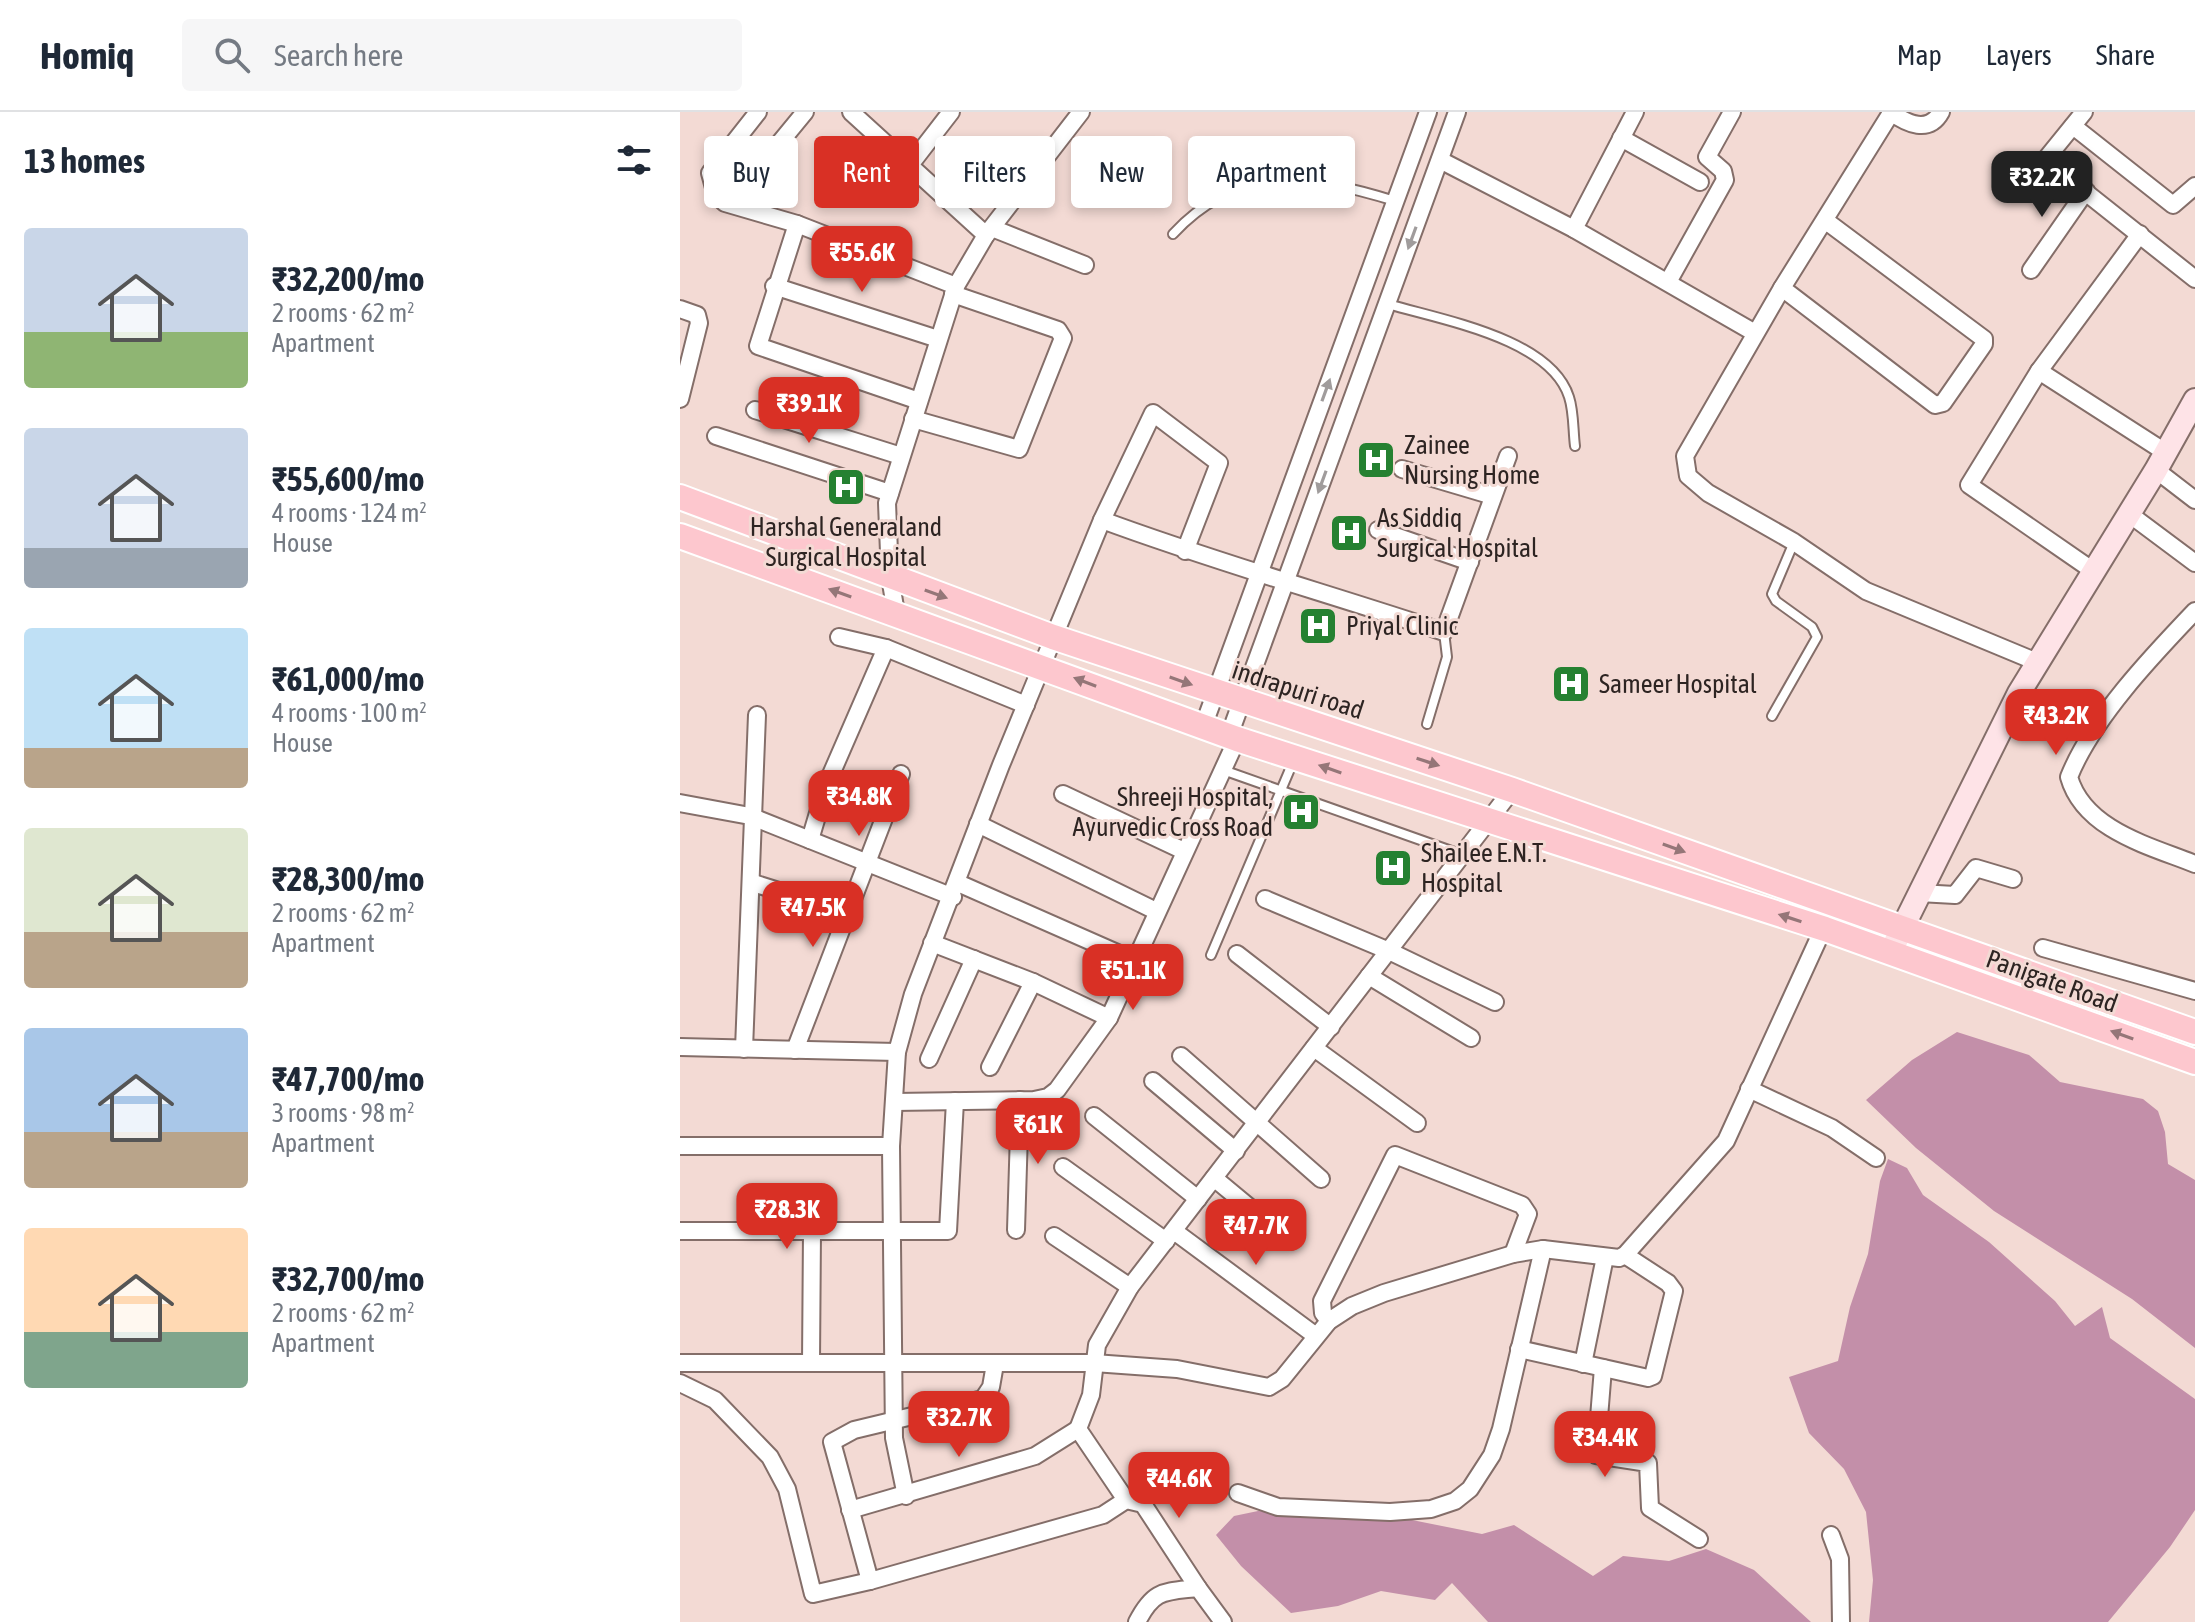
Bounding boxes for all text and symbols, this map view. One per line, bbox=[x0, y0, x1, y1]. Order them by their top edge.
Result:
search box bbox=[182, 19, 742, 91]
icon: search bbox=[210, 33, 254, 77]
text: Homiq bbox=[40, 34, 134, 77]
text: Search here bbox=[274, 38, 403, 72]
text: Map bbox=[1897, 39, 1942, 71]
text: Layers bbox=[1986, 39, 2052, 71]
text: Share bbox=[2096, 39, 2155, 71]
chip: Buy bbox=[704, 136, 798, 208]
chip: Rent bbox=[814, 136, 919, 208]
chip: Filters bbox=[935, 136, 1055, 208]
chip: New bbox=[1071, 136, 1172, 208]
chip: Apartment bbox=[1188, 136, 1355, 208]
icon: filters bbox=[612, 138, 656, 182]
text: 13 homes bbox=[24, 141, 145, 180]
pin: ₹32.2K bbox=[1977, 151, 2107, 219]
text: ₹32.2K bbox=[2009, 162, 2075, 192]
pin: ₹55.6K bbox=[797, 226, 927, 294]
one-way arrow bbox=[1405, 226, 1417, 250]
text: ₹55.6K bbox=[829, 237, 895, 267]
text: ₹32,200/mo bbox=[272, 259, 425, 298]
icon: home bbox=[88, 260, 184, 356]
text: 2 rooms · 62 m² bbox=[272, 298, 414, 328]
text: Apartment bbox=[272, 328, 375, 358]
pin: ₹39.1K bbox=[744, 377, 874, 445]
one-way arrow bbox=[1320, 378, 1333, 402]
text: ₹39.1K bbox=[776, 388, 842, 418]
place label: Zainee Nursing Home bbox=[1404, 430, 1540, 490]
hospital icon: Zainee Nursing Home bbox=[1355, 439, 1397, 481]
text: ₹55,600/mo bbox=[272, 459, 425, 498]
icon: home bbox=[88, 460, 184, 556]
hospital icon: Harshal Generaland Surgical Hospital bbox=[825, 466, 867, 508]
one-way arrow bbox=[1315, 470, 1328, 494]
text: 4 rooms · 124 m² bbox=[272, 498, 427, 528]
place label: As Siddiq Surgical Hospital bbox=[1377, 503, 1538, 563]
place label: Harshal Generaland Surgical Hospital bbox=[750, 512, 942, 572]
hospital icon: As Siddiq Surgical Hospital bbox=[1328, 512, 1370, 554]
text: House bbox=[272, 528, 333, 558]
one-way arrow bbox=[828, 587, 852, 599]
one-way arrow bbox=[924, 588, 948, 601]
hospital icon: Priyal Clinic bbox=[1297, 605, 1339, 647]
place label: Priyal Clinic bbox=[1346, 611, 1459, 641]
street label: indrapuri road bbox=[1228, 655, 1368, 725]
text: ₹61,000/mo bbox=[272, 659, 425, 698]
icon: home bbox=[88, 660, 184, 756]
hospital icon: Sameer Hospital bbox=[1550, 663, 1592, 705]
place label: Sameer Hospital bbox=[1599, 669, 1757, 699]
one-way arrow bbox=[1073, 675, 1097, 688]
one-way arrow bbox=[1170, 675, 1194, 687]
pin: ₹43.2K bbox=[1991, 689, 2121, 757]
text: 4 rooms · 100 m² bbox=[272, 698, 427, 728]
text: ₹43.2K bbox=[2023, 700, 2089, 730]
text: House bbox=[272, 728, 333, 758]
one-way arrow bbox=[1416, 757, 1440, 769]
one-way arrow bbox=[1318, 763, 1342, 775]
pin: ₹34.8K bbox=[794, 770, 924, 838]
text: ₹34.8K bbox=[826, 781, 892, 811]
place label: Shreeji Hospital, Ayurvedic Cross Road bbox=[1073, 782, 1273, 842]
hospital icon: Shreeji Hospital, Ayurvedic Cross Road bbox=[1280, 791, 1322, 833]
place label: Shailee E.N.T. Hospital bbox=[1421, 838, 1547, 898]
one-way arrow bbox=[1662, 842, 1686, 855]
hospital icon: Shailee E.N.T. Hospital bbox=[1372, 847, 1414, 889]
text: ₹28,300/mo bbox=[272, 859, 425, 898]
icon: home bbox=[88, 860, 184, 956]
pin: ₹47.5K bbox=[748, 881, 878, 949]
text: ₹47.5K bbox=[780, 892, 846, 922]
text: 2 rooms · 62 m² bbox=[272, 898, 414, 928]
one-way arrow bbox=[1778, 911, 1802, 924]
text: Apartment bbox=[272, 928, 375, 958]
street label: Panigate Road bbox=[1982, 943, 2122, 1019]
pin: ₹51.1K bbox=[1068, 944, 1198, 1012]
text: ₹51.1K bbox=[1100, 955, 1166, 985]
one-way arrow bbox=[2109, 1029, 2133, 1041]
text: ₹47,700/mo bbox=[272, 1059, 425, 1098]
icon: home bbox=[88, 1060, 184, 1156]
text: 3 rooms · 98 m² bbox=[272, 1098, 414, 1128]
pin: ₹61K bbox=[991, 1098, 1085, 1166]
text: ₹61K bbox=[1014, 1109, 1062, 1139]
text: Apartment bbox=[272, 1128, 375, 1158]
pin: ₹28.3K bbox=[722, 1183, 852, 1251]
text: ₹28.3K bbox=[754, 1194, 820, 1224]
pin: ₹47.7K bbox=[1191, 1199, 1321, 1267]
text: ₹47.7K bbox=[1223, 1210, 1289, 1240]
text: ₹32,700/mo bbox=[272, 1259, 425, 1298]
icon: home bbox=[88, 1260, 184, 1356]
text: 2 rooms · 62 m² bbox=[272, 1298, 414, 1328]
text: Apartment bbox=[272, 1328, 375, 1358]
pin: ₹32.7K bbox=[894, 1391, 1024, 1459]
text: ₹32.7K bbox=[926, 1402, 992, 1432]
pin: ₹34.4K bbox=[1540, 1411, 1670, 1479]
text: ₹34.4K bbox=[1572, 1422, 1638, 1452]
pin: ₹44.6K bbox=[1114, 1452, 1244, 1520]
text: ₹44.6K bbox=[1146, 1463, 1212, 1493]

